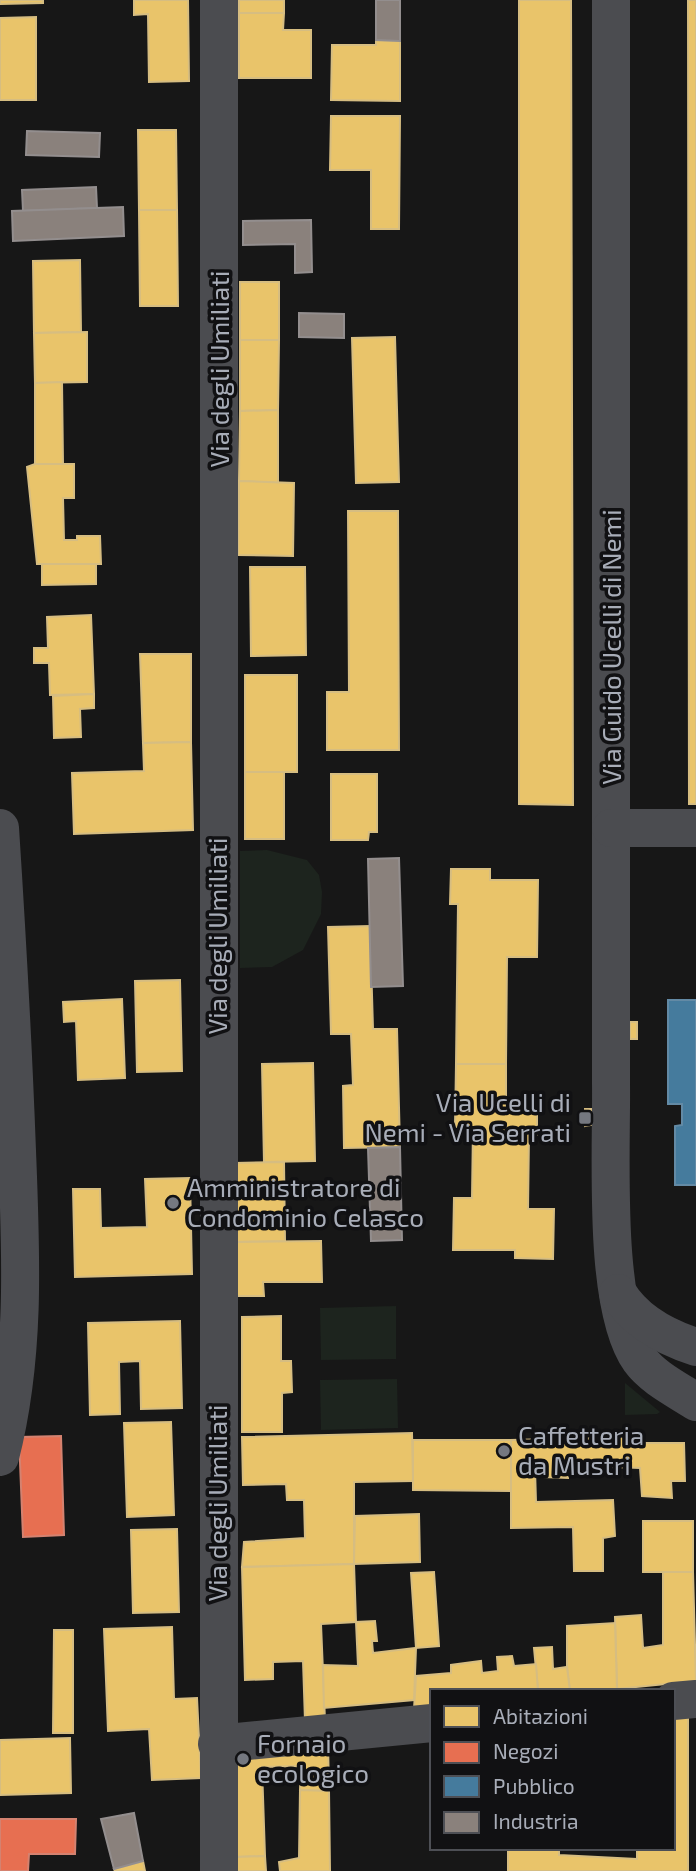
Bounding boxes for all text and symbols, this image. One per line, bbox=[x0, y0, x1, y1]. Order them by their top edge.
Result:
street label: Via degli Umiliati bbox=[203, 270, 234, 468]
street label: Via Guido Ucelli di Nemi bbox=[595, 509, 626, 785]
street label: Via degli Umiliati bbox=[201, 837, 232, 1035]
place label: Via Ucelli di Nemi - Via Serrati bbox=[364, 1086, 571, 1147]
marker: Via Ucelli di Nemi - Via Serrati bbox=[577, 1110, 593, 1126]
place label: Amministratore di Condominio Celasco bbox=[187, 1171, 424, 1232]
marker: Amministratore di Condominio Celasco bbox=[165, 1195, 181, 1211]
street label: Via degli Umiliati bbox=[201, 1404, 232, 1602]
place label: Caffetteria da Mustri bbox=[518, 1419, 644, 1480]
marker: Caffetteria da Mustri bbox=[496, 1443, 512, 1459]
legend bbox=[430, 1689, 675, 1850]
text: Abitazioni bbox=[493, 1703, 588, 1728]
place label: Fornaio ecologico bbox=[257, 1727, 369, 1788]
text: Negozi bbox=[493, 1738, 559, 1763]
marker: Fornaio ecologico bbox=[235, 1751, 251, 1767]
text: Pubblico bbox=[493, 1773, 575, 1798]
text: Industria bbox=[493, 1808, 579, 1833]

